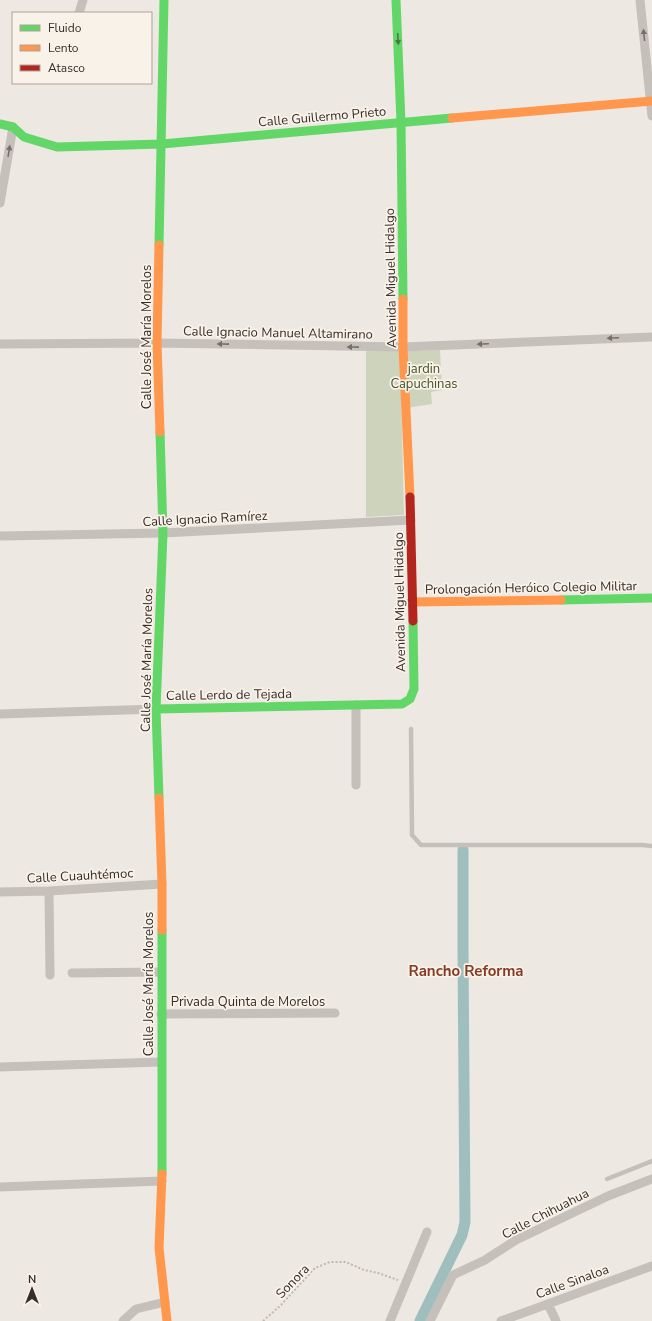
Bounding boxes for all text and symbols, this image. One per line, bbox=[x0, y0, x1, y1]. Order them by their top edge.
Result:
legend bbox=[12, 12, 152, 84]
text: Fluido bbox=[48, 20, 82, 36]
one-way arrow bbox=[640, 29, 647, 41]
one-way arrow bbox=[395, 33, 402, 45]
text: Lento bbox=[48, 40, 79, 56]
text: Atasco bbox=[48, 60, 85, 76]
street label: Calle Guillermo Prieto bbox=[257, 102, 387, 132]
one-way arrow bbox=[6, 145, 12, 157]
street label: Avenida Miguel Hidalgo bbox=[381, 208, 401, 348]
street label: Calle José María Morelos bbox=[138, 265, 156, 409]
street label: Calle Ignacio Manuel Altamirano bbox=[183, 322, 373, 344]
one-way arrow bbox=[607, 335, 619, 342]
one-way arrow bbox=[217, 341, 229, 348]
one-way arrow bbox=[476, 341, 489, 347]
one-way arrow bbox=[347, 343, 359, 350]
park label: jardin Capuchinas bbox=[390, 360, 458, 393]
street label: Calle Ignacio Ramírez bbox=[142, 507, 268, 531]
street label: Avenida Miguel Hidalgo bbox=[390, 532, 410, 672]
street label: Prolongación Heróico Colegio Militar bbox=[425, 577, 638, 599]
street label: Calle José María Morelos bbox=[137, 588, 157, 732]
street label: Calle Lerdo de Tejada bbox=[166, 685, 292, 705]
street label: Calle Cuauhtémoc bbox=[26, 864, 134, 888]
street label: Calle José María Morelos bbox=[140, 912, 158, 1056]
district label: Rancho Reforma bbox=[408, 961, 524, 981]
street label: Privada Quinta de Morelos bbox=[171, 993, 325, 1011]
street label: Calle Chihuahua bbox=[499, 1184, 592, 1244]
street label: Calle Sinaloa bbox=[533, 1260, 611, 1303]
street label: Sonora bbox=[272, 1261, 314, 1303]
north arrow bbox=[12, 1269, 52, 1309]
text: N bbox=[28, 1272, 36, 1287]

